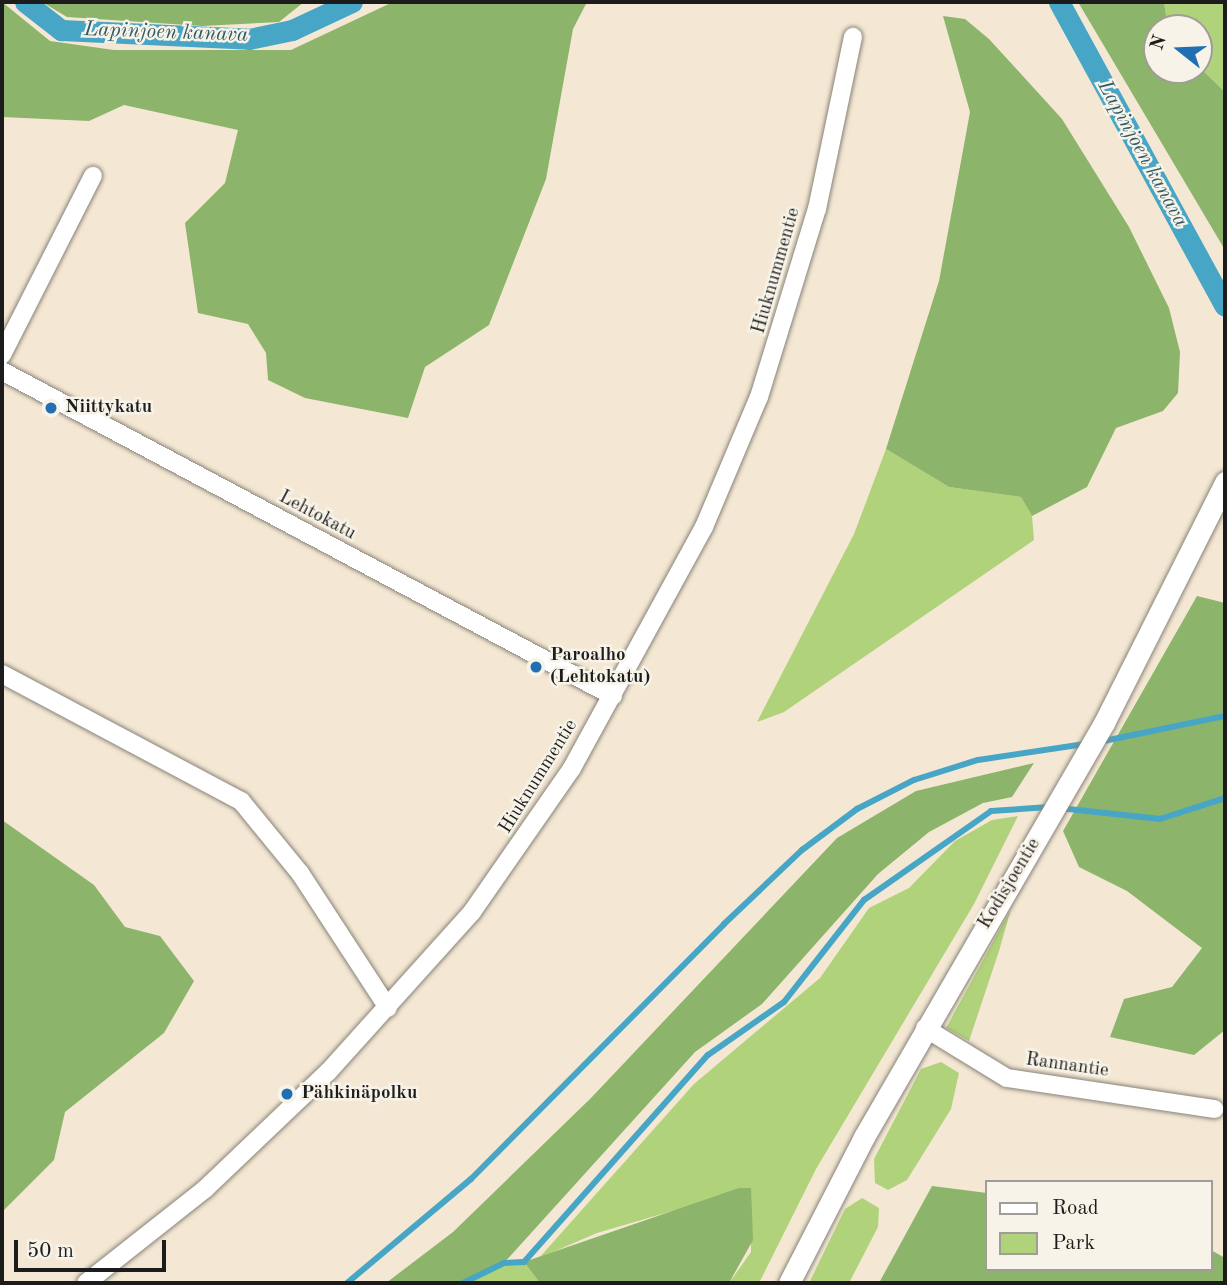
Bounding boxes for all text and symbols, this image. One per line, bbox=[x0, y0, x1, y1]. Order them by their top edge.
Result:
north arrow bbox=[1143, 14, 1213, 84]
water label: Lapinjoen kanava bbox=[83, 18, 249, 48]
text: N bbox=[1148, 33, 1171, 53]
water label: Lapinjoen kanava bbox=[1091, 76, 1193, 232]
street label: Hiuknummentie bbox=[748, 205, 806, 337]
place label: Niittykatu bbox=[65, 397, 152, 419]
marker: Niittykatu bbox=[43, 400, 59, 416]
street label: Lehtokatu bbox=[275, 486, 359, 546]
place label: Paroalho (Lehtokatu) bbox=[550, 645, 651, 689]
marker: Paroalho (Lehtokatu) bbox=[528, 659, 544, 675]
street label: Hiuknummentie bbox=[495, 716, 583, 838]
street label: Kodisjoentie bbox=[974, 834, 1046, 934]
street label: Rannantie bbox=[1024, 1049, 1110, 1083]
place label: Pähkinäpolku bbox=[301, 1083, 417, 1105]
marker: Pähkinäpolku bbox=[279, 1086, 295, 1102]
legend bbox=[986, 1180, 1213, 1271]
text: Road bbox=[1052, 1198, 1099, 1219]
scale bar bbox=[18, 1226, 170, 1270]
text: Park bbox=[1052, 1233, 1095, 1254]
text: 50 m bbox=[27, 1241, 74, 1262]

